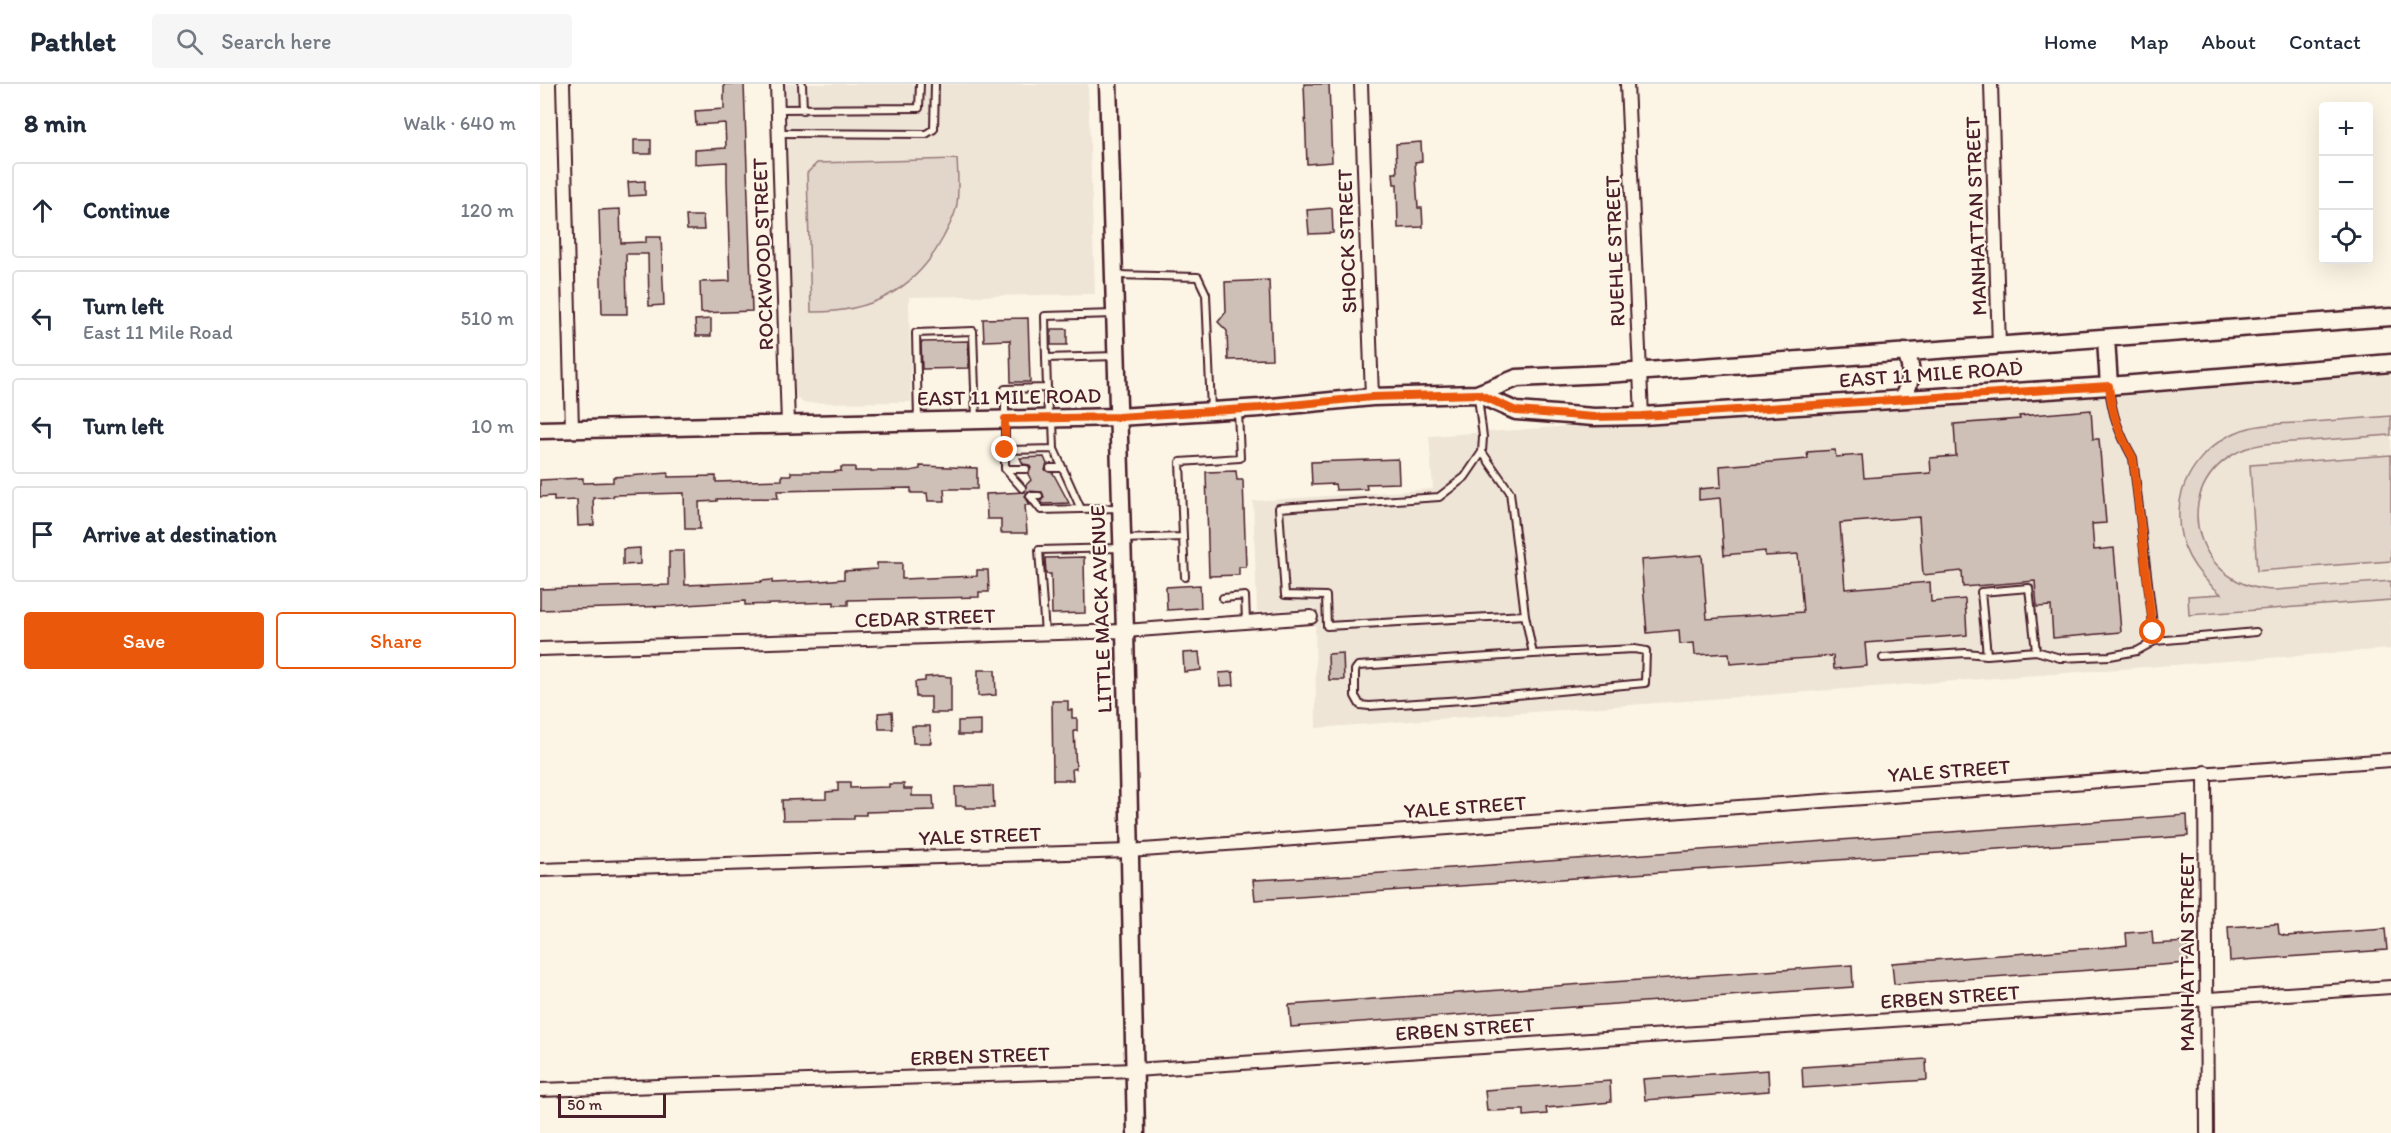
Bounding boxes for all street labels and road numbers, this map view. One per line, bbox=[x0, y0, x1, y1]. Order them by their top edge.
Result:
street label: MANHATTAN STREET bbox=[1960, 116, 1991, 316]
street label: ROCKWOOD STREET bbox=[747, 157, 778, 351]
street label: SHOCK STREET bbox=[1331, 168, 1362, 314]
street label: RUEHLE STREET bbox=[1599, 175, 1630, 327]
street label: EAST 11 MILE ROAD bbox=[1838, 355, 2024, 392]
street label: EAST 11 MILE ROAD bbox=[917, 382, 1101, 411]
street label: LITTLE MACK AVENUE bbox=[1084, 504, 1117, 714]
street label: CEDAR STREET bbox=[854, 603, 996, 632]
street label: YALE STREET bbox=[1887, 754, 2011, 787]
street label: YALE STREET bbox=[1403, 790, 1527, 823]
street label: YALE STREET bbox=[918, 821, 1042, 850]
street label: MANHATTAN STREET bbox=[2174, 852, 2199, 1052]
street label: ERBEN STREET bbox=[1879, 979, 2021, 1014]
street label: ERBEN STREET bbox=[1394, 1011, 1536, 1046]
street label: ERBEN STREET bbox=[910, 1041, 1050, 1070]

